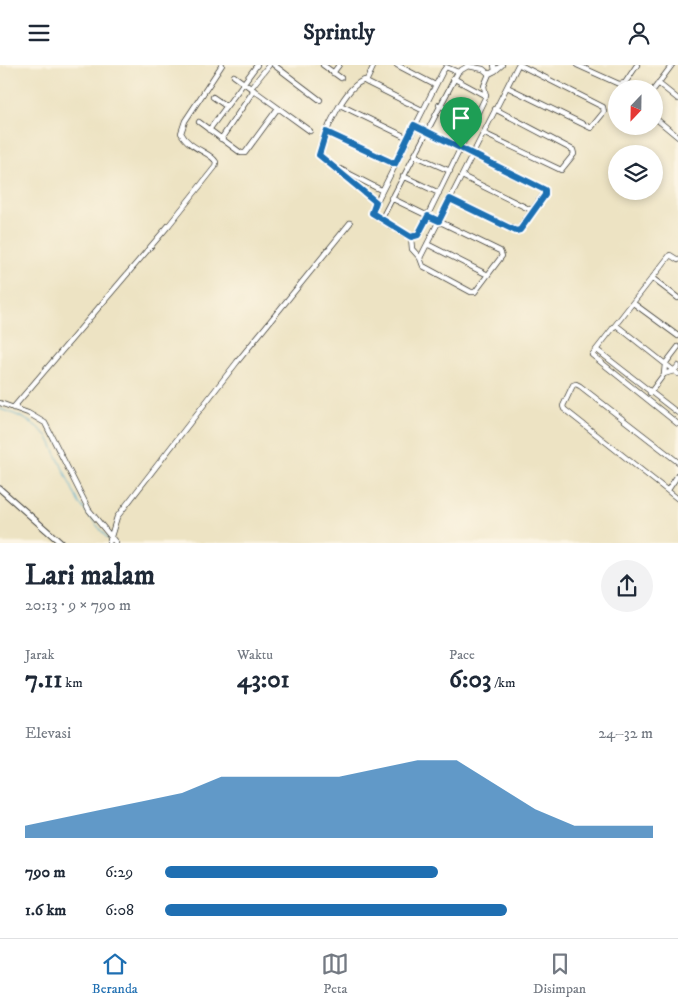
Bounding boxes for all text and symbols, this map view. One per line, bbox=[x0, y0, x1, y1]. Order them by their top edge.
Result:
icon: menu bbox=[25, 19, 53, 47]
text: Sprintly bbox=[303, 19, 375, 46]
icon: person bbox=[625, 19, 653, 47]
north arrow bbox=[608, 80, 662, 135]
map controls bbox=[608, 80, 663, 200]
pin bbox=[440, 97, 482, 148]
icon: arrive bbox=[447, 104, 475, 132]
button: layers bbox=[608, 145, 663, 200]
text: Lari malam bbox=[25, 558, 155, 593]
button: share bbox=[601, 560, 653, 612]
text: 20:13 · 9 × 790 m bbox=[25, 595, 131, 615]
text: Jarak bbox=[25, 646, 54, 664]
text: Waktu bbox=[237, 646, 273, 664]
text: Pace bbox=[449, 646, 475, 664]
text: 7.11 bbox=[25, 664, 62, 695]
text: 43:01 bbox=[237, 664, 290, 695]
text: 6:03 bbox=[449, 664, 491, 695]
text: km bbox=[62, 674, 83, 692]
text: /km bbox=[491, 674, 516, 692]
text: Elevasi bbox=[25, 723, 71, 743]
text: 24–32 m bbox=[598, 723, 653, 743]
text: 790 m bbox=[25, 862, 65, 882]
text: 6:29 bbox=[105, 862, 133, 882]
text: 1.6 km bbox=[25, 900, 66, 920]
text: 6:08 bbox=[105, 900, 134, 920]
tab: Beranda bbox=[92, 950, 138, 998]
tab: Peta bbox=[321, 950, 349, 998]
tab: Disimpan bbox=[533, 950, 586, 998]

